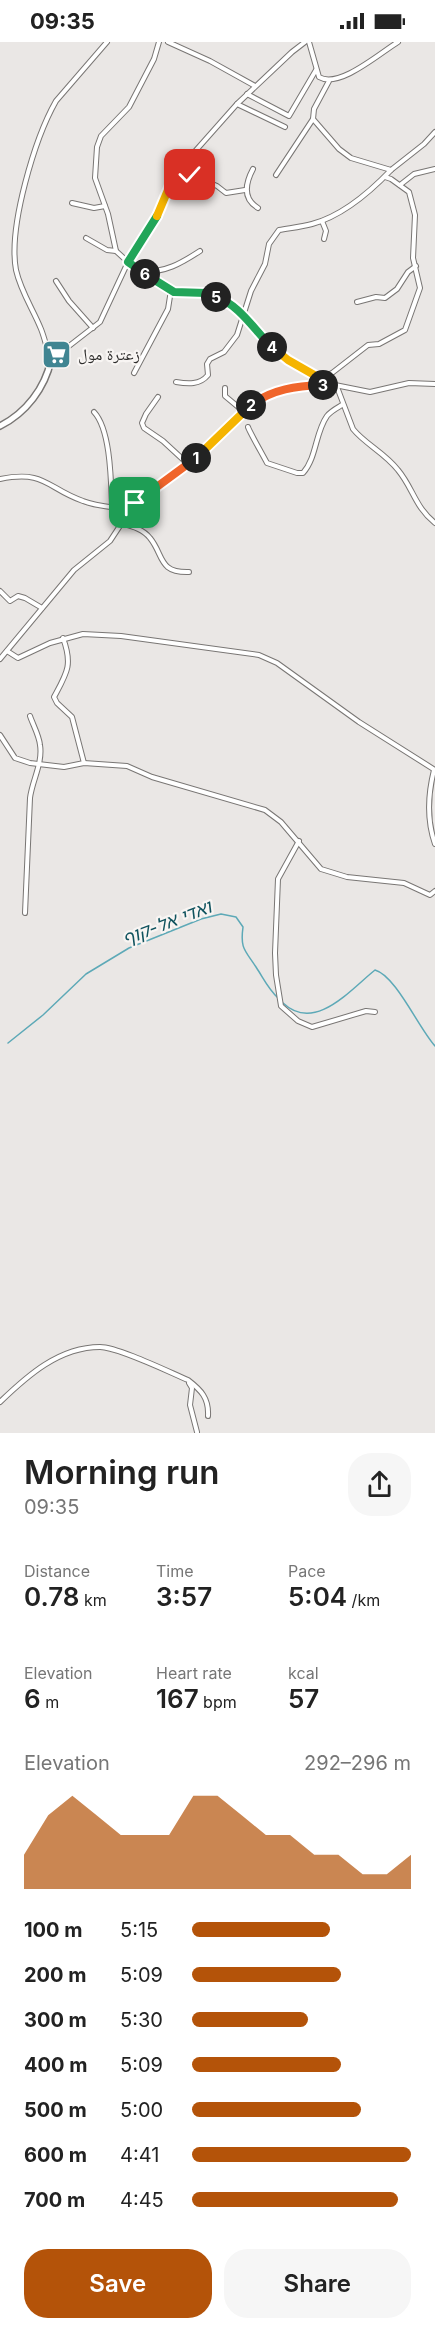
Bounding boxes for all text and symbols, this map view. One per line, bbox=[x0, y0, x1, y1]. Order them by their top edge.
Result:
text: 09:35 bbox=[30, 8, 95, 34]
pin bbox=[164, 149, 215, 200]
icon: check bbox=[173, 158, 206, 191]
pin: 6 bbox=[130, 259, 160, 289]
text: 6 bbox=[140, 264, 150, 284]
pin: 5 bbox=[201, 282, 231, 312]
text: 5 bbox=[211, 287, 221, 307]
pin: 4 bbox=[257, 332, 287, 362]
text: 4 bbox=[267, 337, 277, 357]
supermarket icon: زعترة مول bbox=[41, 338, 73, 370]
place label: زعترة مول bbox=[78, 344, 140, 365]
pin: 3 bbox=[308, 370, 338, 400]
text: 3 bbox=[318, 375, 328, 395]
pin: 2 bbox=[236, 390, 266, 420]
text: 2 bbox=[246, 395, 256, 415]
pin: 1 bbox=[181, 443, 211, 473]
text: 1 bbox=[193, 448, 199, 468]
pin bbox=[109, 477, 160, 528]
icon: arrive bbox=[118, 486, 151, 519]
water label: ואדי אל-קוף bbox=[119, 895, 216, 949]
text: Morning run bbox=[24, 1452, 219, 1492]
button: share bbox=[348, 1453, 411, 1516]
text: 09:35 bbox=[24, 1495, 79, 1519]
text: Distance bbox=[24, 1561, 90, 1581]
text: Time bbox=[156, 1561, 194, 1581]
text: Pace bbox=[288, 1561, 326, 1581]
text: 0.78 bbox=[24, 1581, 79, 1612]
text: 3:57 bbox=[156, 1581, 212, 1612]
text: 5:04 bbox=[288, 1581, 347, 1612]
text: km bbox=[79, 1590, 107, 1610]
text: /km bbox=[347, 1590, 380, 1610]
text: Elevation bbox=[24, 1663, 93, 1683]
text: Heart rate bbox=[156, 1663, 232, 1683]
text: kcal bbox=[288, 1663, 319, 1683]
text: 6 bbox=[24, 1683, 41, 1714]
text: 167 bbox=[156, 1683, 199, 1714]
text: 57 bbox=[288, 1683, 319, 1714]
text: m bbox=[41, 1692, 59, 1712]
text: bpm bbox=[199, 1692, 237, 1712]
text: Elevation bbox=[24, 1751, 110, 1775]
text: 292–296 m bbox=[304, 1751, 411, 1775]
text: 100 m bbox=[24, 1918, 83, 1942]
text: 5:15 bbox=[120, 1918, 158, 1942]
text: 200 m bbox=[24, 1963, 87, 1987]
text: 5:09 bbox=[120, 1963, 163, 1987]
text: 300 m bbox=[24, 2008, 87, 2032]
text: 5:30 bbox=[120, 2008, 163, 2032]
text: 400 m bbox=[24, 2053, 88, 2077]
text: 5:09 bbox=[120, 2053, 163, 2077]
text: 500 m bbox=[24, 2098, 87, 2122]
text: 5:00 bbox=[120, 2098, 163, 2122]
text: 600 m bbox=[24, 2143, 87, 2167]
text: 4:41 bbox=[120, 2143, 159, 2167]
text: 700 m bbox=[24, 2188, 85, 2212]
text: 4:45 bbox=[120, 2188, 164, 2212]
button: Save bbox=[24, 2249, 212, 2318]
button: Share bbox=[224, 2249, 411, 2318]

